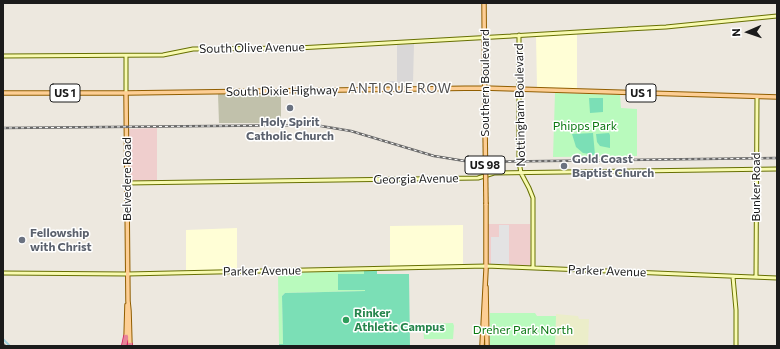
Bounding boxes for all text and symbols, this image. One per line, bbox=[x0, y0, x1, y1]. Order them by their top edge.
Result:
north arrow bbox=[728, 12, 768, 52]
text: N bbox=[729, 28, 742, 37]
street label: Southern Boulevard bbox=[478, 29, 492, 137]
street label: South Olive Avenue bbox=[199, 40, 305, 56]
street label: Nottingham Boulevard bbox=[512, 43, 528, 167]
district label: ANTIQUE ROW bbox=[348, 81, 452, 97]
street label: South Dixie Highway bbox=[226, 83, 338, 99]
road number: US 1 bbox=[50, 84, 80, 102]
road number: US 1 bbox=[626, 84, 656, 102]
marker: Holy Spirit Catholic Church bbox=[285, 103, 295, 113]
place label: Holy Spirit Catholic Church bbox=[246, 115, 334, 143]
park label: Phipps Park bbox=[553, 119, 617, 133]
street label: Belvedere Road bbox=[120, 137, 134, 221]
place label: Gold Coast Baptist Church bbox=[572, 152, 654, 180]
street label: Bunker Road bbox=[749, 152, 763, 222]
road number: US 98 bbox=[465, 156, 505, 174]
marker: Gold Coast Baptist Church bbox=[559, 161, 569, 171]
street label: Georgia Avenue bbox=[373, 171, 459, 187]
place label: Fellowship with Christ bbox=[30, 226, 92, 254]
marker: Fellowship with Christ bbox=[17, 235, 27, 245]
street label: Parker Avenue bbox=[568, 262, 646, 280]
street label: Parker Avenue bbox=[223, 263, 301, 279]
place label: Rinker Athletic Campus bbox=[354, 306, 445, 334]
marker: Rinker Athletic Campus bbox=[341, 315, 351, 325]
park label: Dreher Park North bbox=[473, 323, 573, 337]

